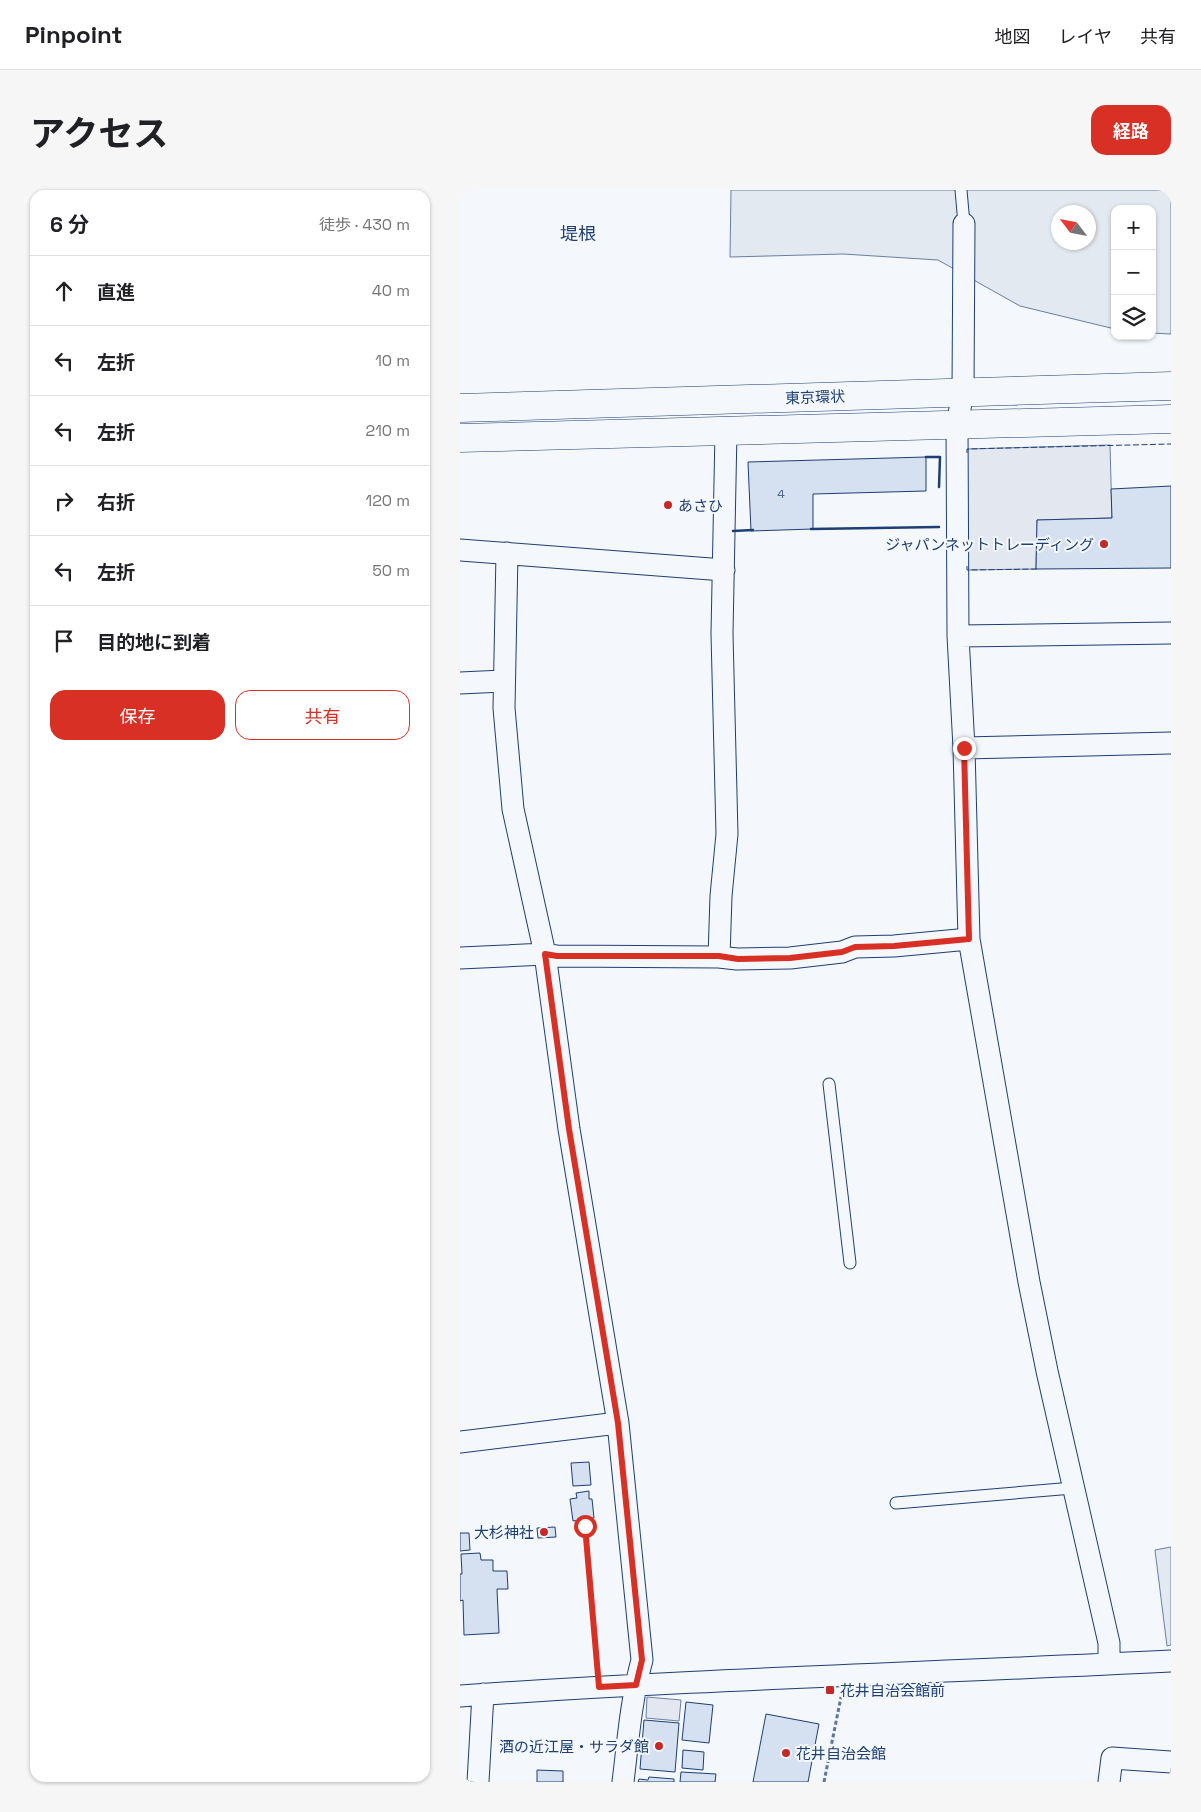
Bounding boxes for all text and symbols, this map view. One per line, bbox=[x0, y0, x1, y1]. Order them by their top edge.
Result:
text: Pinpoint bbox=[25, 19, 122, 50]
text: 地図 bbox=[995, 25, 1031, 48]
text: レイヤ bbox=[1059, 25, 1112, 48]
text: 共有 bbox=[1140, 25, 1176, 48]
button: 経路 bbox=[1091, 105, 1171, 155]
text: アクセス bbox=[30, 112, 168, 156]
north arrow bbox=[1051, 205, 1096, 250]
map controls bbox=[1111, 205, 1156, 340]
button: + bbox=[1111, 205, 1156, 250]
text: 6 分 bbox=[50, 211, 89, 238]
text: 徒歩 · 430 m bbox=[319, 214, 410, 235]
district label: 堤根 bbox=[560, 222, 596, 245]
button: − bbox=[1111, 250, 1156, 295]
icon: ahead bbox=[50, 277, 78, 305]
text: 直進 bbox=[97, 280, 135, 305]
text: 40 m bbox=[372, 280, 410, 301]
button: layers bbox=[1111, 295, 1156, 340]
icon: left bbox=[50, 347, 78, 375]
text: 左折 bbox=[97, 350, 135, 375]
text: 10 m bbox=[375, 350, 410, 371]
street label: 東京環状 bbox=[785, 386, 845, 408]
icon: left bbox=[50, 417, 78, 445]
text: 左折 bbox=[97, 420, 135, 445]
text: 210 m bbox=[366, 420, 410, 441]
house number: 4 bbox=[777, 486, 785, 502]
icon: right bbox=[50, 487, 78, 515]
text: 右折 bbox=[97, 490, 135, 515]
text: 120 m bbox=[366, 490, 410, 511]
place label: あさひ bbox=[678, 496, 723, 515]
marker: あさひ bbox=[662, 499, 674, 511]
place label: ジャパンネットトレーディング bbox=[885, 535, 1094, 554]
marker: ジャパンネットトレーディング bbox=[1098, 538, 1110, 550]
icon: left bbox=[50, 557, 78, 585]
text: 左折 bbox=[97, 560, 135, 585]
text: 50 m bbox=[372, 560, 410, 581]
icon: arrive bbox=[50, 627, 78, 655]
text: 目的地に到着 bbox=[97, 630, 211, 655]
button: 保存 bbox=[50, 690, 225, 740]
button: 共有 bbox=[235, 690, 410, 740]
route end bbox=[953, 737, 976, 760]
route start bbox=[574, 1515, 597, 1538]
place label: 大杉神社 bbox=[474, 1523, 534, 1542]
marker: 大杉神社 bbox=[538, 1526, 550, 1538]
place label: 花井自治会館前 bbox=[840, 1681, 945, 1700]
marker: 花井自治会館前 bbox=[824, 1684, 836, 1696]
place label: 酒の近江屋・サラダ館 bbox=[499, 1737, 649, 1756]
marker: 酒の近江屋・サラダ館 bbox=[653, 1740, 665, 1752]
place label: 花井自治会館 bbox=[796, 1744, 886, 1763]
marker: 花井自治会館 bbox=[780, 1747, 792, 1759]

